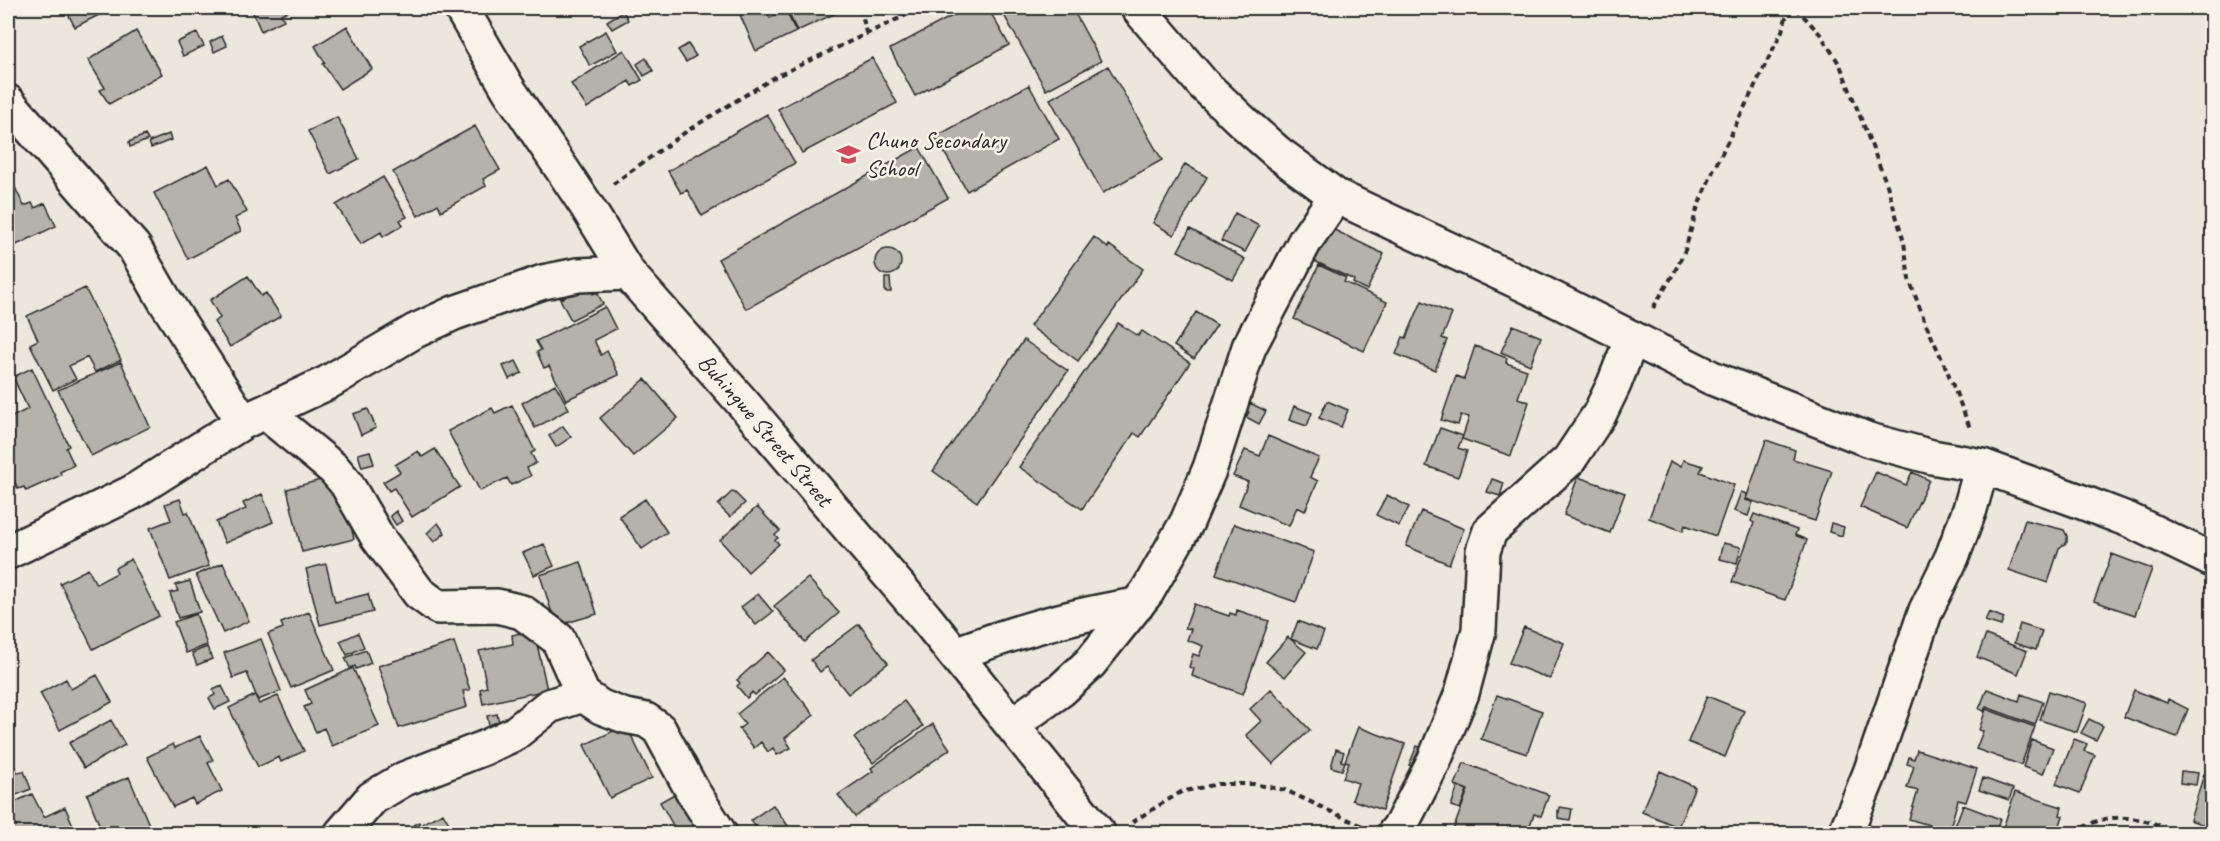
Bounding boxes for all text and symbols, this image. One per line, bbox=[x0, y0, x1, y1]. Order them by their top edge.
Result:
place label: Chuno Secondary School bbox=[866, 125, 1008, 183]
school or university icon: Chuno Secondary School bbox=[835, 141, 861, 167]
street label: Buhingwe Street Street bbox=[691, 348, 841, 514]

